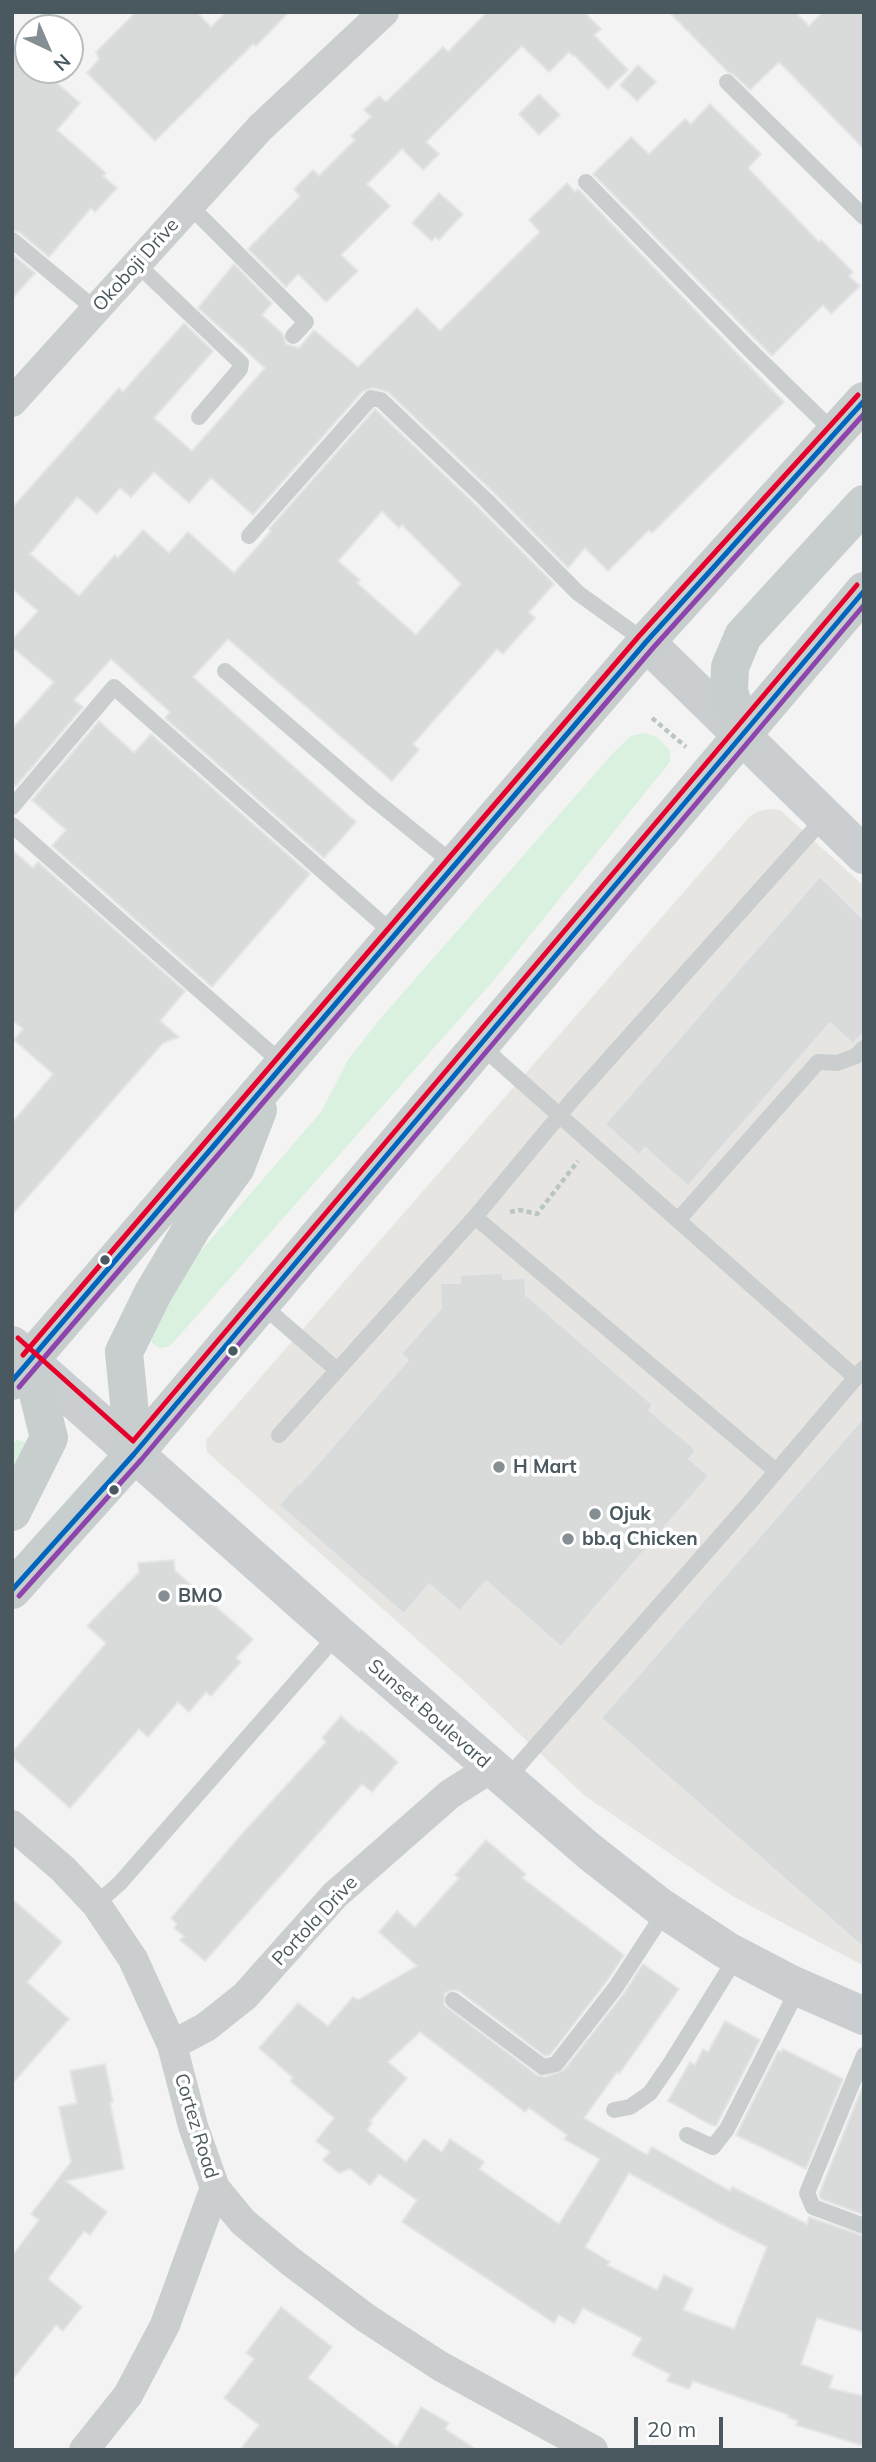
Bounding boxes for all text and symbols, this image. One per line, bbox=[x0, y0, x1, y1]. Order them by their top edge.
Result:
north arrow bbox=[14, 14, 84, 84]
text: N bbox=[49, 49, 76, 76]
street label: Okoboji Drive bbox=[88, 214, 184, 316]
unlabelled marker bbox=[98, 1253, 112, 1267]
unlabelled marker bbox=[226, 1344, 240, 1358]
place label: H Mart bbox=[513, 1456, 576, 1478]
marker: H Mart bbox=[491, 1459, 507, 1475]
unlabelled marker bbox=[107, 1483, 121, 1497]
place label: Ojuk bbox=[609, 1503, 651, 1525]
marker: Ojuk bbox=[587, 1506, 603, 1522]
place label: bb.q Chicken bbox=[582, 1528, 698, 1550]
marker: bb.q Chicken bbox=[560, 1531, 576, 1547]
place label: BMO bbox=[178, 1585, 223, 1607]
marker: BMO bbox=[156, 1588, 172, 1604]
street label: Sunset Boulevard bbox=[363, 1655, 495, 1773]
street label: Portola Drive bbox=[268, 1871, 362, 1971]
street label: Cortez Road bbox=[169, 2071, 223, 2181]
scale bar bbox=[638, 2402, 727, 2446]
text: 20 m bbox=[647, 2416, 696, 2442]

